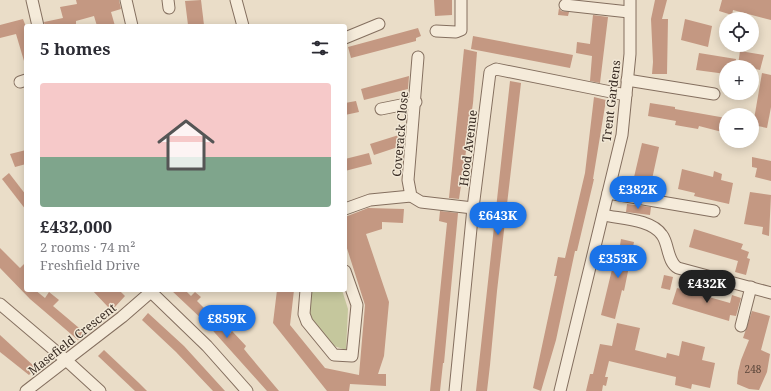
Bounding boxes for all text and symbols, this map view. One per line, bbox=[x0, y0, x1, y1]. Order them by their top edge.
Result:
map controls bbox=[719, 12, 759, 148]
button: locate bbox=[719, 12, 759, 52]
text: 5 homes bbox=[40, 37, 110, 60]
icon: filters bbox=[309, 37, 331, 59]
street label: Trent Gardens bbox=[598, 59, 624, 143]
button: + bbox=[719, 60, 759, 100]
street label: Coverack Close bbox=[388, 91, 412, 177]
button: − bbox=[719, 108, 759, 148]
icon: home bbox=[150, 109, 222, 181]
street label: Hood Avenue bbox=[455, 109, 481, 187]
pin: £382K bbox=[610, 176, 666, 210]
text: £382K bbox=[619, 180, 657, 198]
pin: £643K bbox=[470, 202, 526, 236]
text: £643K bbox=[479, 206, 517, 224]
text: £432,000 bbox=[40, 215, 112, 238]
text: 2 rooms · 74 m² bbox=[40, 238, 135, 256]
pin: £353K bbox=[590, 245, 646, 279]
text: £353K bbox=[599, 249, 637, 267]
text: Freshfield Drive bbox=[40, 256, 140, 274]
pin: £432K bbox=[679, 270, 735, 304]
text: £432K bbox=[688, 274, 726, 292]
street label: Masefield Crescent bbox=[24, 299, 120, 379]
pin: £859K bbox=[199, 305, 255, 339]
text: £859K bbox=[208, 309, 246, 327]
house number: 248 bbox=[745, 362, 762, 376]

